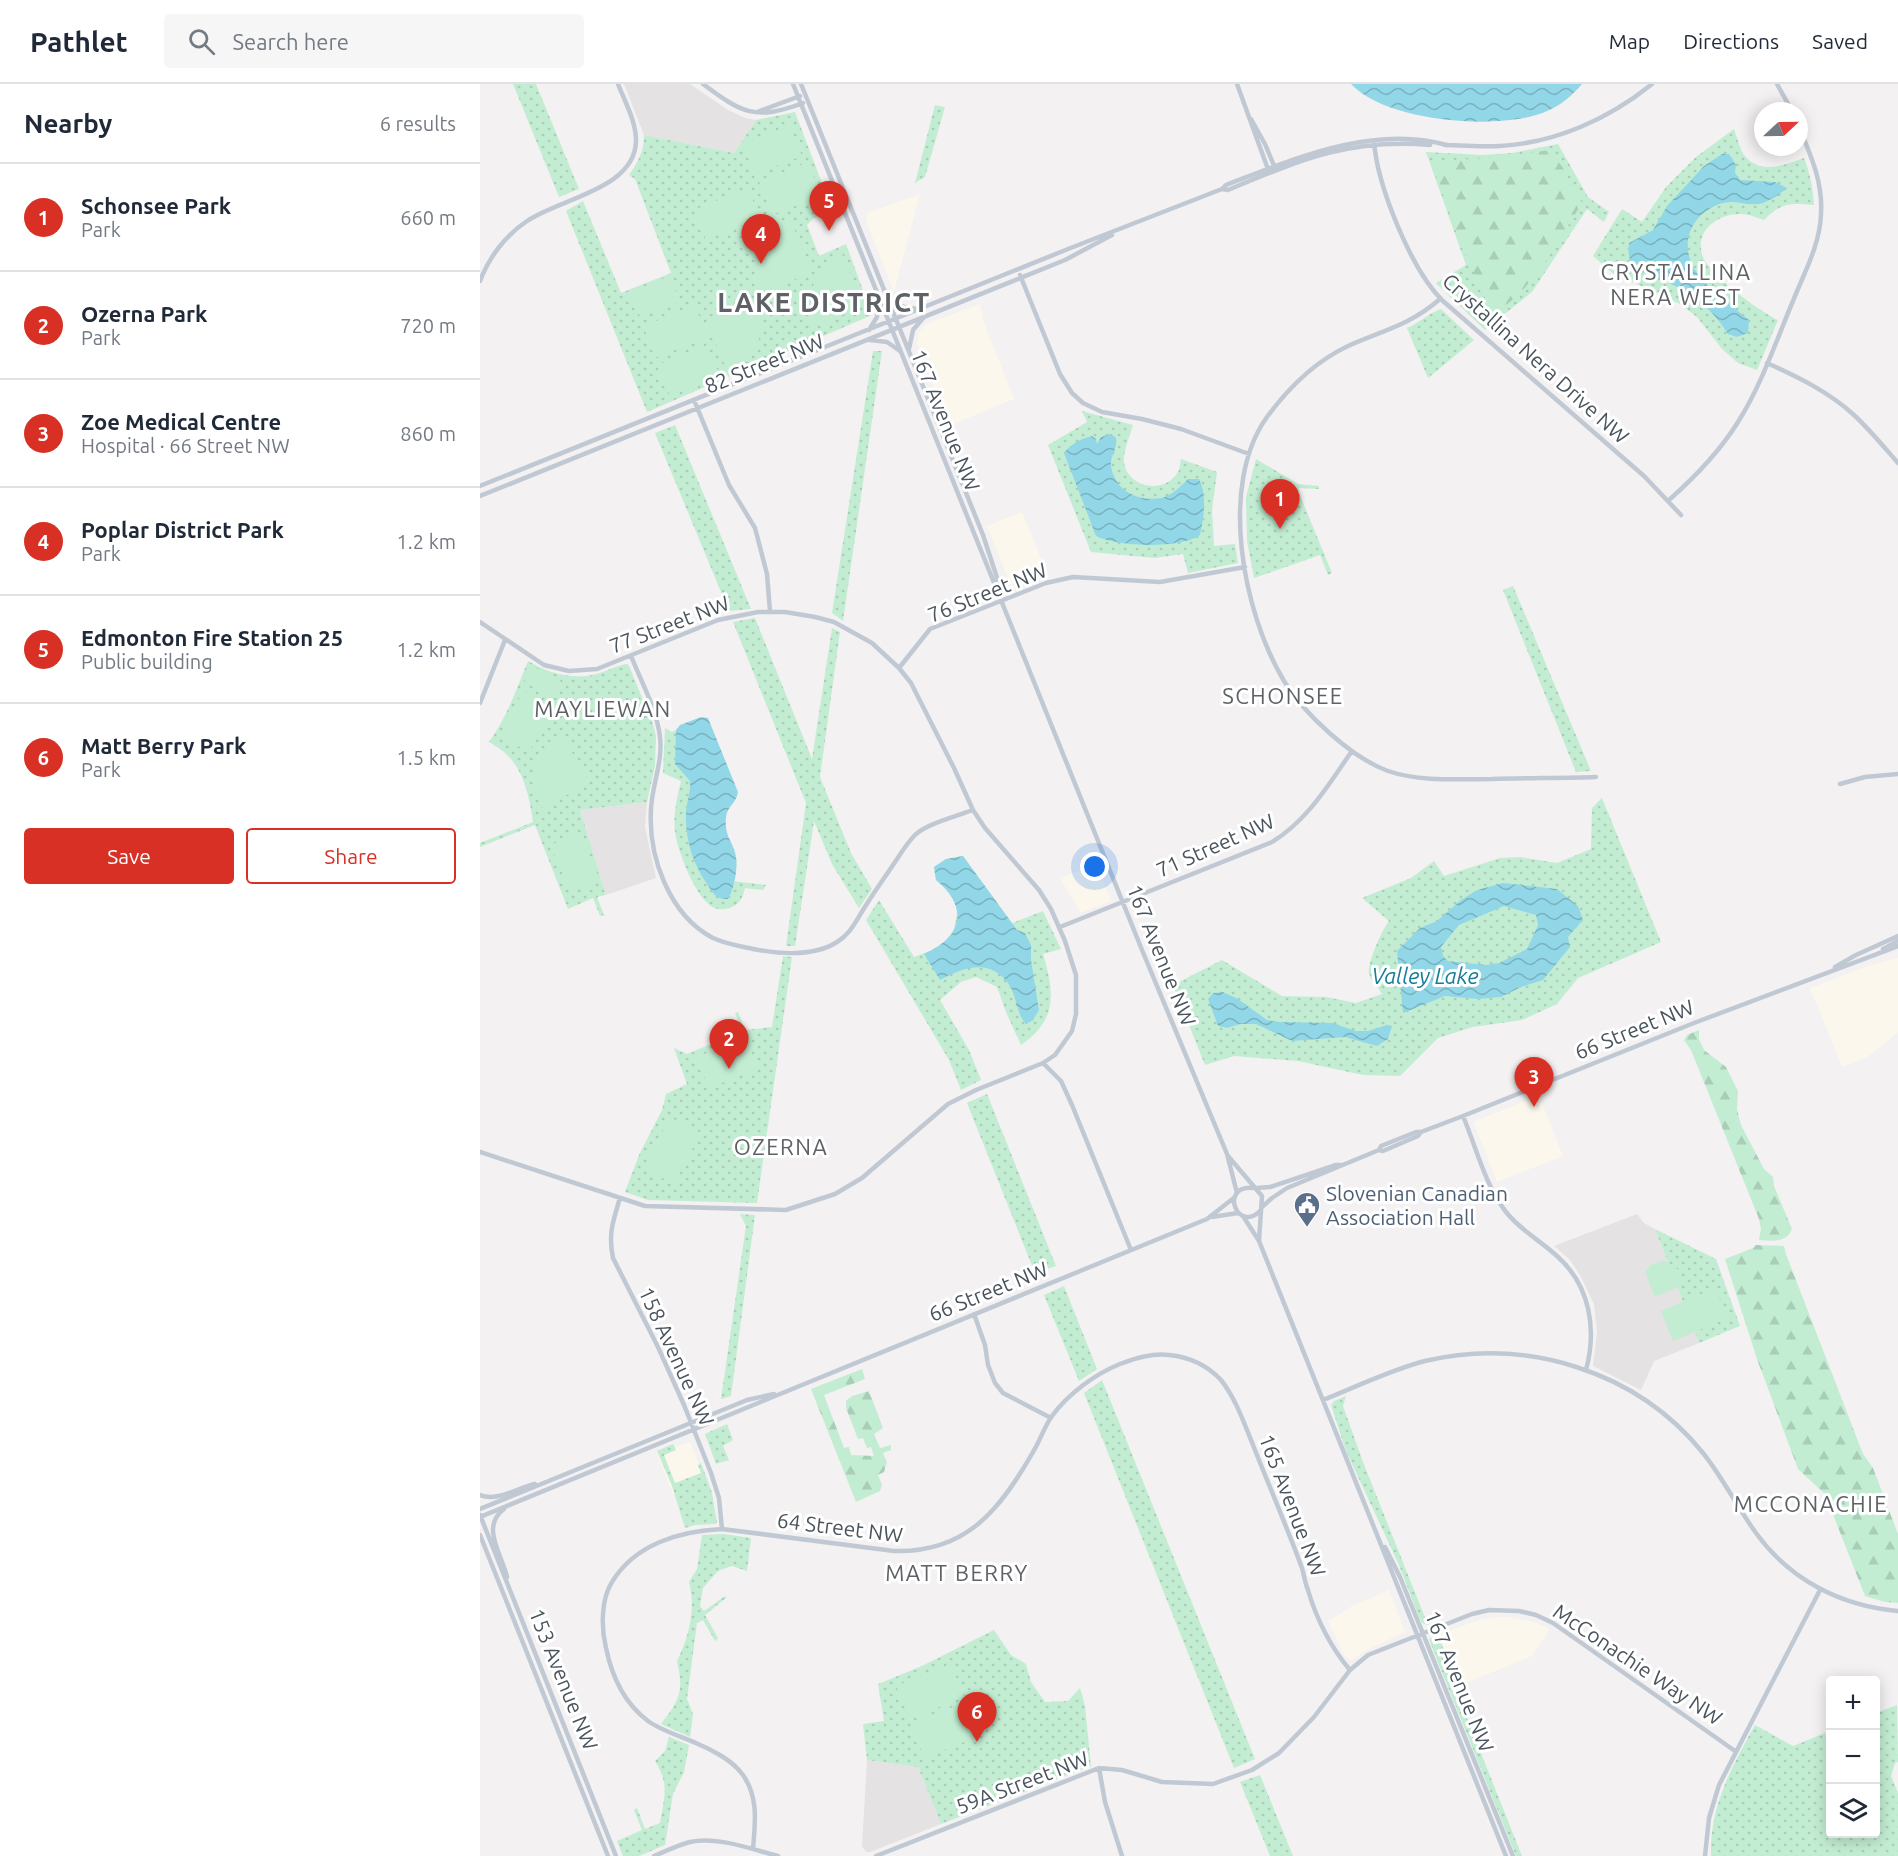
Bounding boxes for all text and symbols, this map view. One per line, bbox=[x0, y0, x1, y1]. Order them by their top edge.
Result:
search box bbox=[164, 14, 584, 68]
icon: search bbox=[185, 25, 218, 58]
text: Pathlet bbox=[30, 26, 128, 57]
text: Search here bbox=[233, 29, 349, 54]
text: Map bbox=[1609, 29, 1650, 53]
text: Directions bbox=[1683, 29, 1779, 53]
text: Saved bbox=[1812, 29, 1868, 53]
north arrow bbox=[1754, 102, 1808, 156]
text: Nearby bbox=[24, 109, 112, 138]
text: 6 results bbox=[380, 112, 456, 135]
pin: 5 bbox=[810, 182, 848, 231]
text: Schonsee Park bbox=[81, 193, 231, 218]
text: 1 bbox=[38, 206, 49, 229]
text: 660 m bbox=[400, 206, 456, 229]
pin: 4 bbox=[742, 214, 780, 264]
text: Park bbox=[81, 218, 121, 241]
district label: CRYSTALLINA NERA WEST bbox=[1600, 259, 1752, 309]
street label: Crystallina Nera Drive NW bbox=[1438, 268, 1634, 448]
district label: LAKE DISTRICT bbox=[717, 287, 931, 317]
text: Ozerna Park bbox=[81, 301, 207, 326]
text: 2 bbox=[38, 314, 49, 337]
text: 720 m bbox=[400, 314, 456, 337]
text: Park bbox=[81, 326, 121, 349]
street label: 82 Street NW bbox=[701, 328, 827, 398]
street label: 167 Avenue NW bbox=[907, 346, 985, 494]
text: Zoe Medical Centre bbox=[81, 409, 281, 434]
text: 3 bbox=[38, 422, 49, 445]
text: 860 m bbox=[400, 422, 456, 445]
text: Hospital · 66 Street NW bbox=[81, 434, 290, 457]
pin: 1 bbox=[1260, 480, 1300, 529]
text: Poplar District Park bbox=[81, 517, 284, 542]
text: 4 bbox=[38, 530, 49, 553]
text: 1.2 km bbox=[397, 530, 456, 553]
text: Park bbox=[81, 542, 121, 565]
street label: 76 Street NW bbox=[924, 557, 1050, 627]
street label: 77 Street NW bbox=[606, 590, 732, 658]
text: Edmonton Fire Station 25 bbox=[81, 625, 343, 650]
text: 5 bbox=[38, 638, 49, 661]
text: 1.2 km bbox=[397, 638, 456, 661]
text: Public building bbox=[81, 650, 213, 673]
district label: SCHONSEE bbox=[1222, 683, 1344, 708]
district label: MAYLIEWAN bbox=[534, 696, 672, 721]
text: Matt Berry Park bbox=[81, 733, 246, 758]
text: 6 bbox=[38, 746, 49, 769]
text: 1.5 km bbox=[397, 746, 456, 769]
text: Park bbox=[81, 758, 121, 781]
street label: 71 Street NW bbox=[1152, 808, 1278, 882]
button: Save bbox=[24, 828, 234, 884]
button: Share bbox=[246, 828, 456, 884]
your location bbox=[1080, 852, 1109, 881]
street label: 167 Avenue NW bbox=[1123, 881, 1201, 1029]
water label: Valley Lake bbox=[1371, 963, 1479, 988]
street label: 66 Street NW bbox=[1571, 994, 1697, 1064]
pin: 2 bbox=[710, 1020, 748, 1069]
pin: 3 bbox=[1514, 1058, 1554, 1107]
district label: OZERNA bbox=[734, 1134, 828, 1159]
place label: Slovenian Canadian Association Hall bbox=[1326, 1181, 1508, 1229]
public building icon: Slovenian Canadian Association Hall bbox=[1292, 1190, 1322, 1228]
street label: 66 Street NW bbox=[925, 1256, 1051, 1326]
street label: 158 Avenue NW bbox=[634, 1283, 720, 1429]
street label: 165 Avenue NW bbox=[1255, 1431, 1331, 1579]
district label: MCCONACHIE bbox=[1734, 1491, 1888, 1516]
street label: 64 Street NW bbox=[776, 1507, 904, 1547]
district label: MATT BERRY bbox=[885, 1560, 1029, 1585]
street label: McConachie Way NW bbox=[1549, 1599, 1727, 1729]
street label: 153 Avenue NW bbox=[525, 1605, 603, 1753]
street label: 167 Avenue NW bbox=[1421, 1607, 1499, 1755]
map controls bbox=[1826, 1676, 1880, 1838]
button: + bbox=[1826, 1676, 1880, 1730]
pin: 6 bbox=[958, 1692, 996, 1742]
button: − bbox=[1826, 1730, 1880, 1784]
street label: 59A Street NW bbox=[952, 1746, 1092, 1818]
button: layers bbox=[1826, 1784, 1880, 1838]

